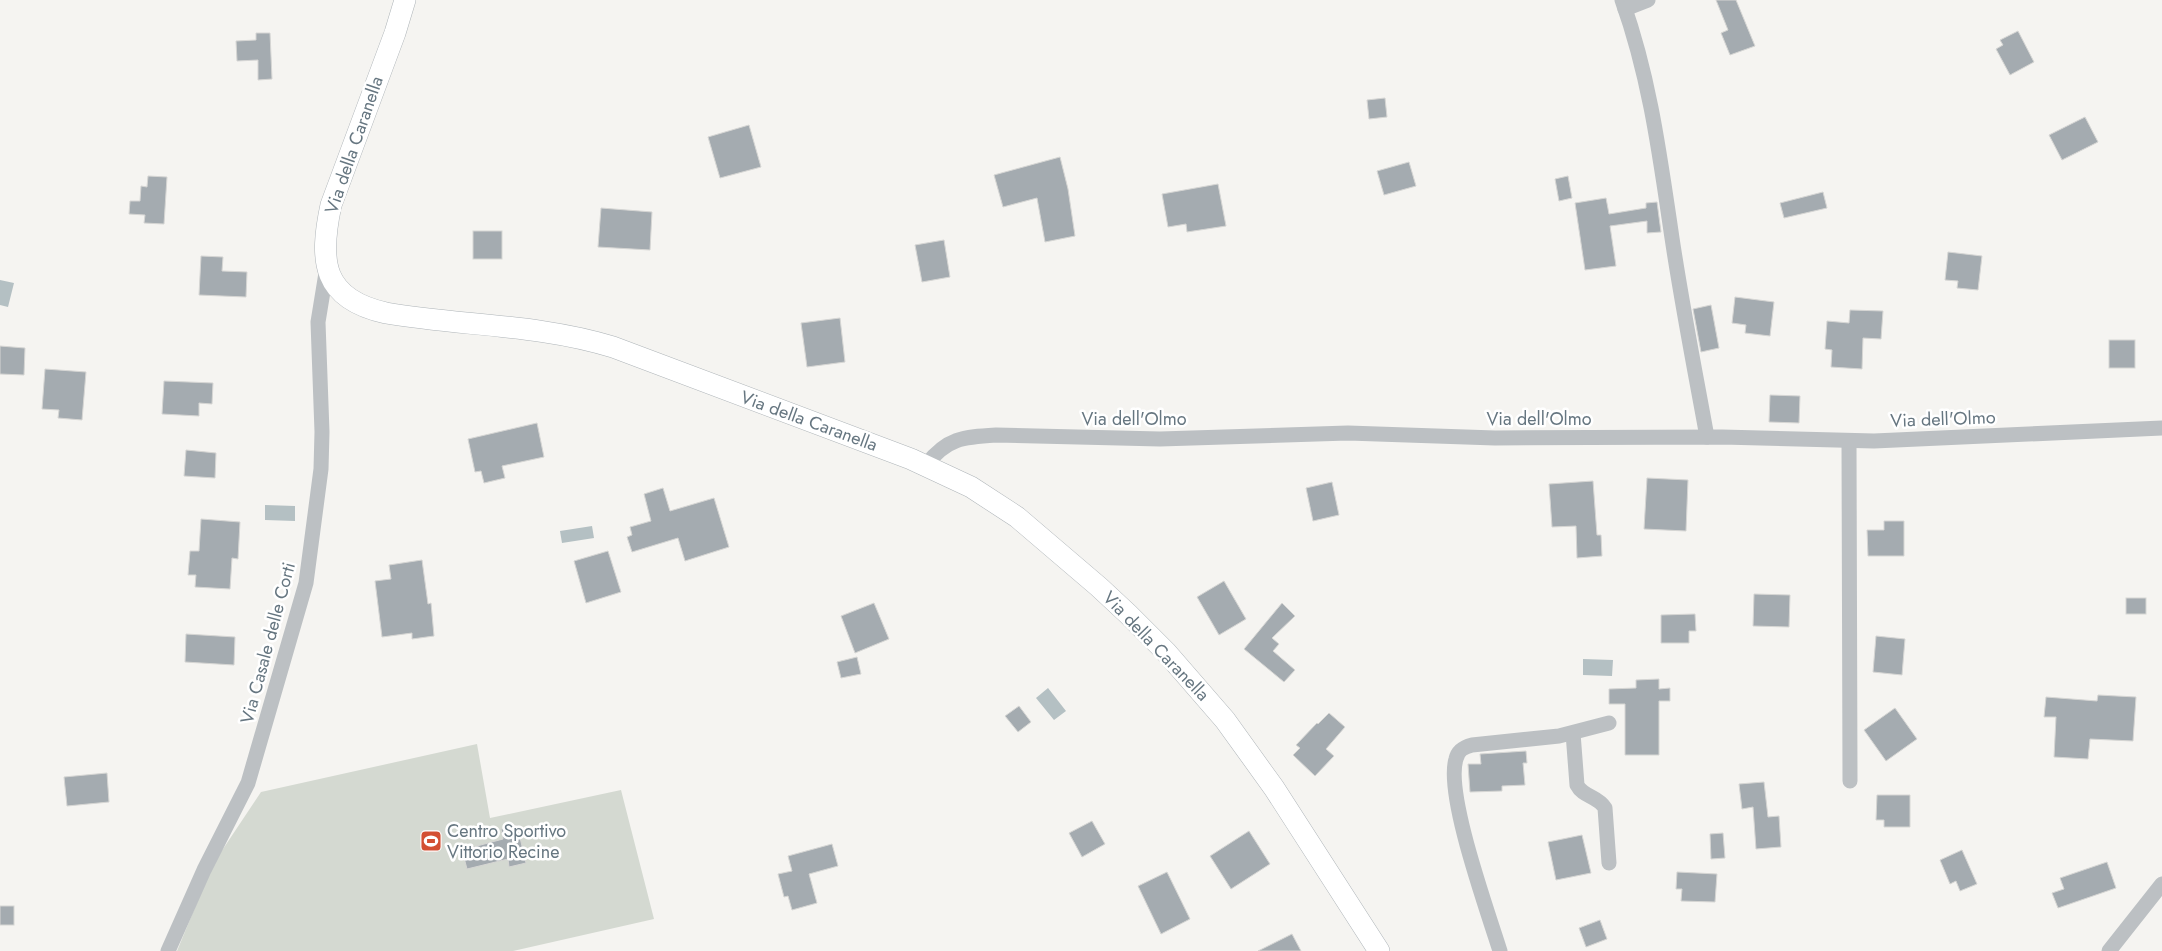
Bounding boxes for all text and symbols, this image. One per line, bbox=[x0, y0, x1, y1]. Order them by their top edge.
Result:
street label: Via della Caranella bbox=[318, 73, 390, 217]
street label: Via della Caranella bbox=[737, 384, 881, 458]
street label: Via dell'Olmo bbox=[1890, 404, 1996, 434]
street label: Via dell'Olmo bbox=[1081, 406, 1187, 432]
street label: Via dell'Olmo bbox=[1486, 406, 1592, 432]
street label: Via Casale delle Corti bbox=[234, 559, 302, 727]
street label: Via della Caranella bbox=[1097, 585, 1215, 707]
place label: Centro Sportivo Vittorio Recine bbox=[447, 818, 566, 865]
sports icon: Centro Sportivo Vittorio Recine bbox=[419, 829, 443, 853]

